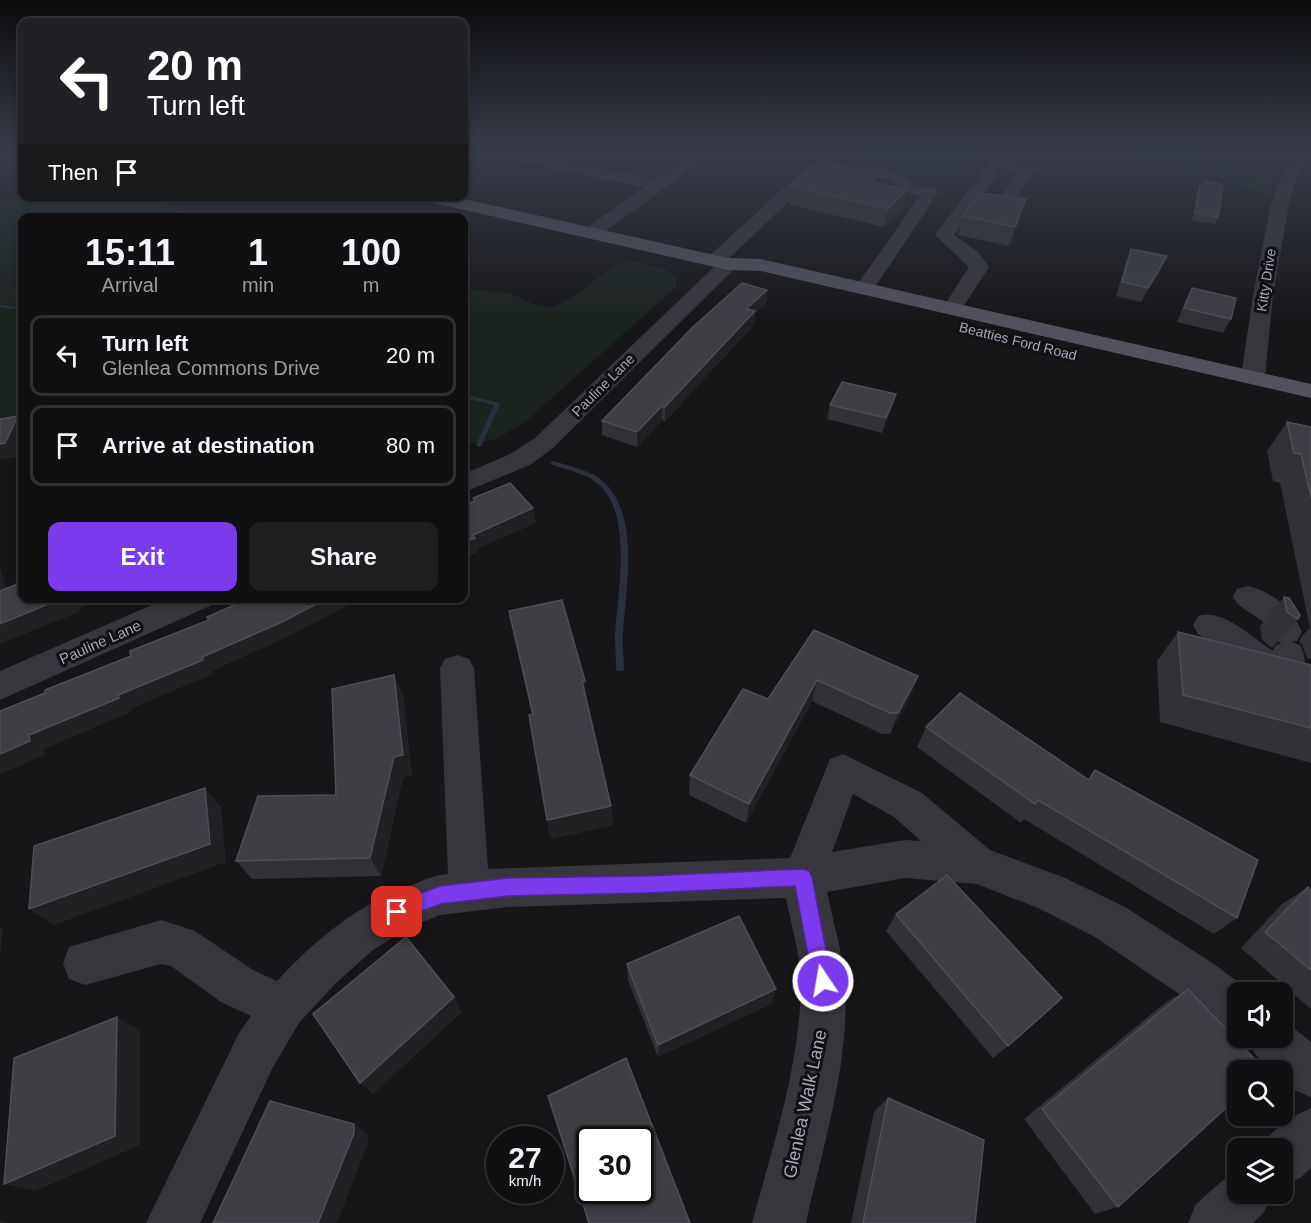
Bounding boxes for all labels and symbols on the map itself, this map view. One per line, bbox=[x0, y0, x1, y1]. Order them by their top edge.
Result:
street label: Kitty Drive bbox=[1253, 247, 1279, 313]
street label: Beatties Ford Road bbox=[958, 319, 1078, 363]
street label: Pauline Lane bbox=[568, 350, 638, 420]
street label: Pauline Lane bbox=[57, 616, 143, 668]
pin bbox=[371, 886, 422, 937]
position arrow bbox=[791, 949, 855, 1013]
street label: Glenlea Walk Lane bbox=[779, 1028, 831, 1180]
speed limit sign: 30 bbox=[576, 1126, 654, 1204]

